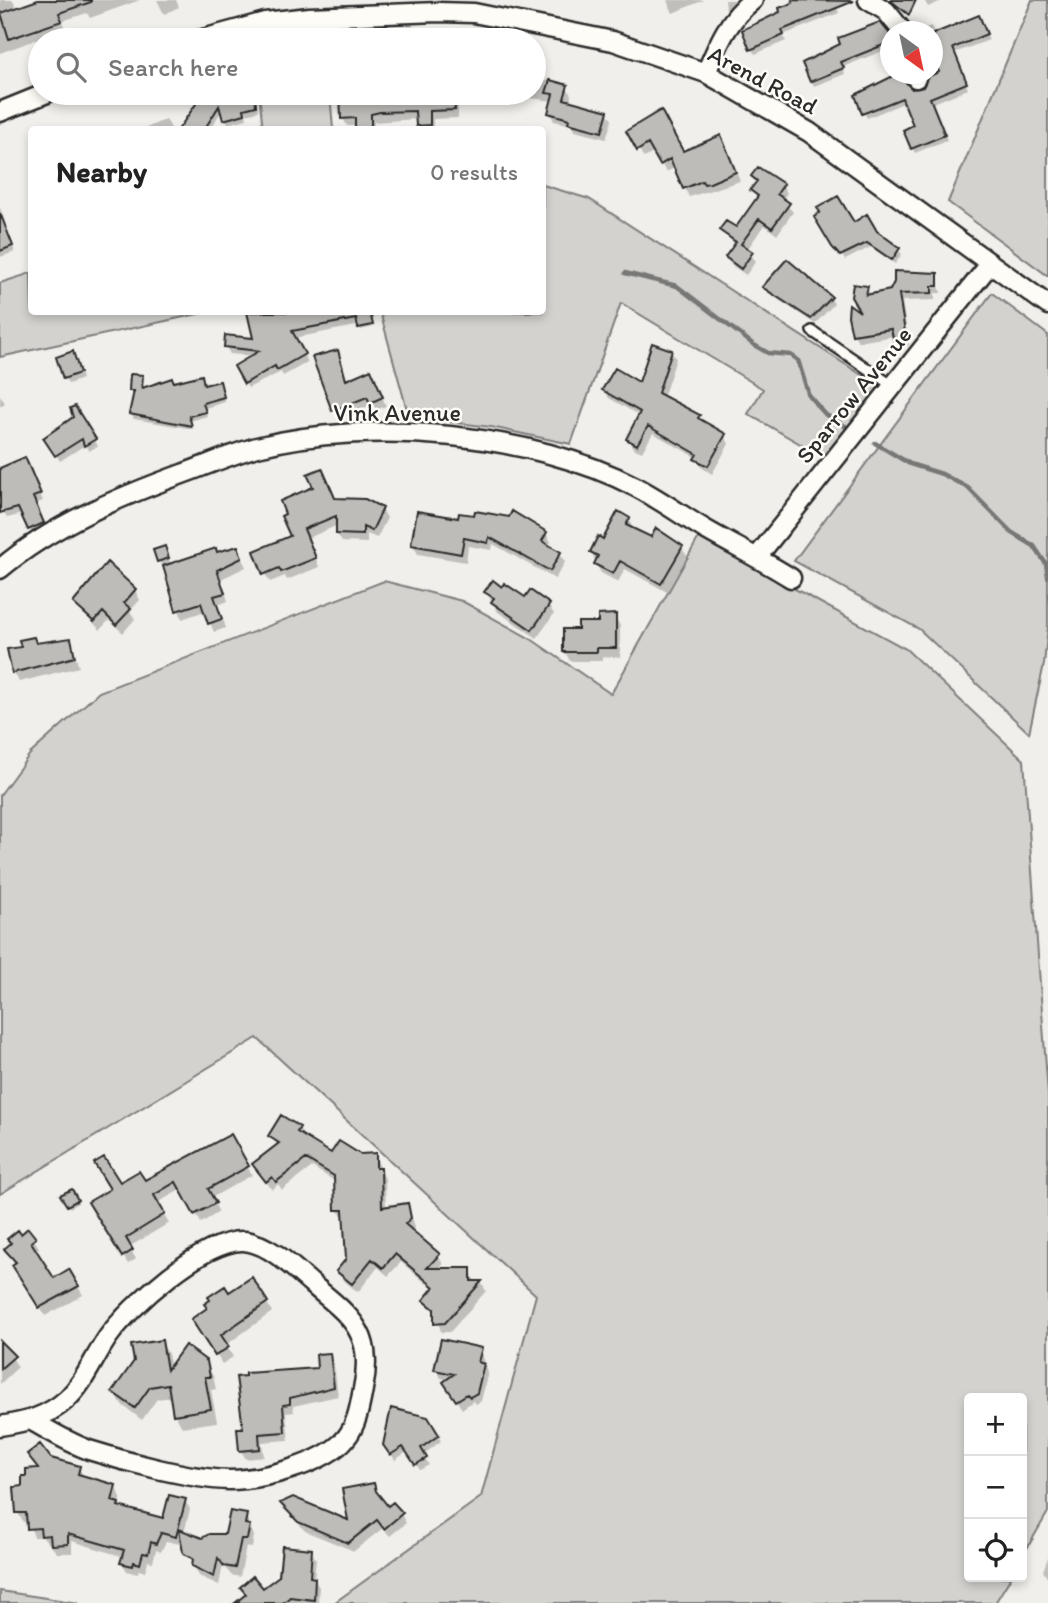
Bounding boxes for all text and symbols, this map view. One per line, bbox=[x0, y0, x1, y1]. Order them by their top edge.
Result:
north arrow bbox=[880, 21, 943, 84]
search box bbox=[28, 28, 546, 105]
street label: Arend Road bbox=[703, 39, 823, 121]
icon: search bbox=[52, 48, 90, 86]
text: Search here bbox=[108, 51, 238, 83]
text: Nearby bbox=[56, 153, 147, 190]
text: 0 results bbox=[430, 158, 518, 186]
street label: Sparrow Avenue bbox=[790, 320, 918, 469]
street label: Vink Avenue bbox=[333, 398, 461, 427]
map controls bbox=[964, 1393, 1027, 1582]
button: + bbox=[964, 1393, 1027, 1456]
button: − bbox=[964, 1456, 1027, 1519]
button: locate bbox=[964, 1519, 1027, 1582]

